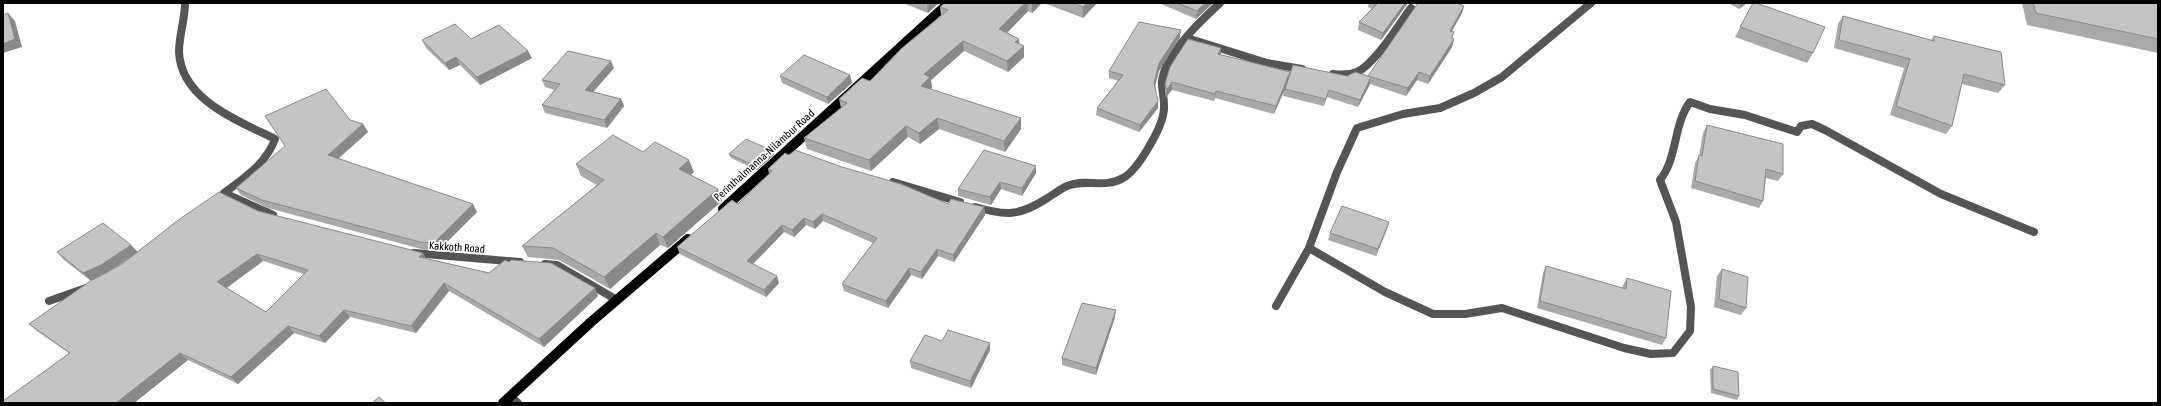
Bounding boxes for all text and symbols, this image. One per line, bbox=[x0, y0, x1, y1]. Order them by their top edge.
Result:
street label: Perinthalmanna-Nilambur Road bbox=[711, 107, 817, 203]
street label: Kakkoth Road bbox=[429, 239, 485, 255]

